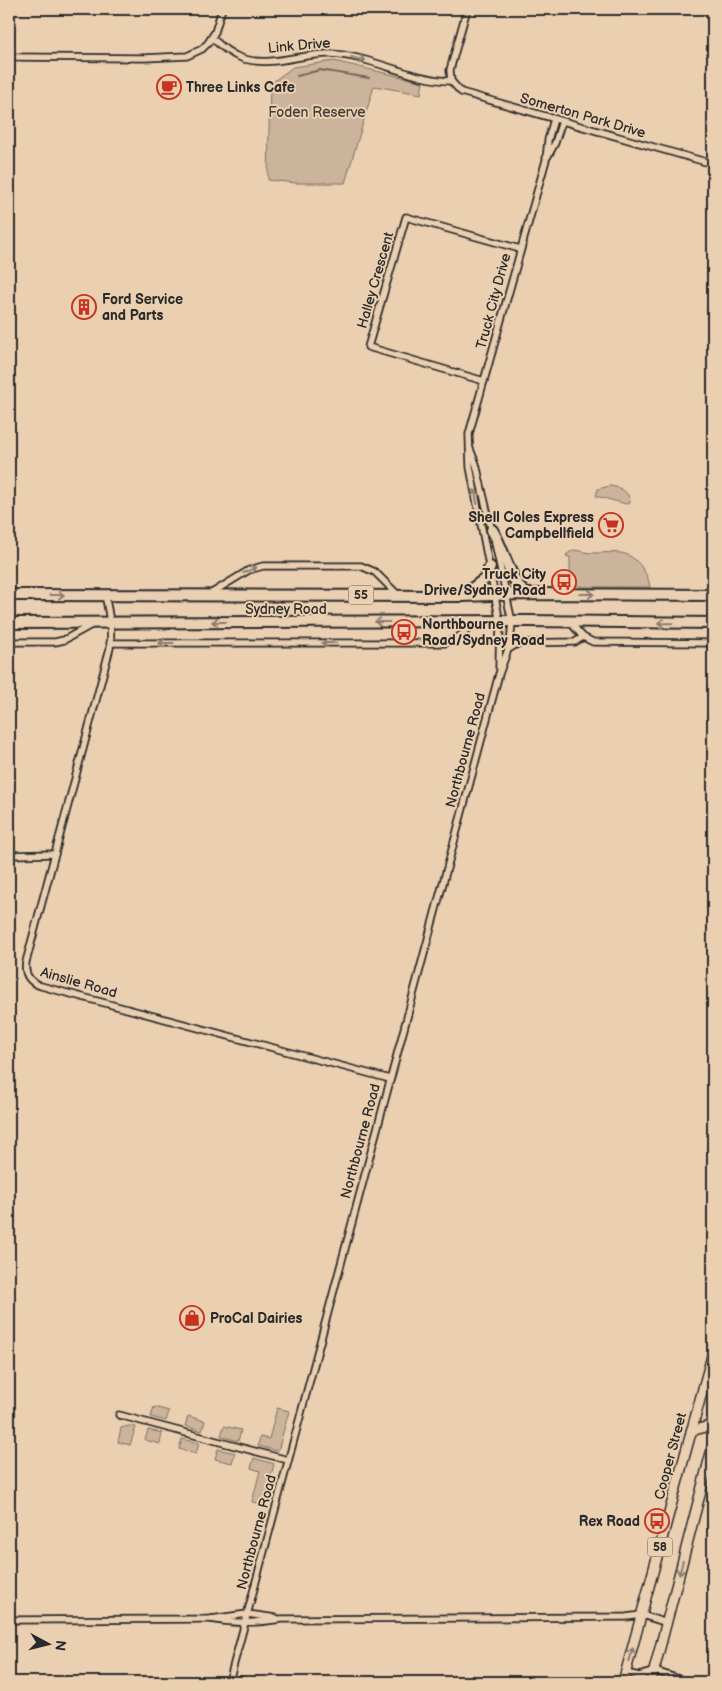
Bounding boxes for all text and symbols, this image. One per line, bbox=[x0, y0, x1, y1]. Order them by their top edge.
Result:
street label: Link Drive bbox=[267, 34, 331, 57]
one-way arrow bbox=[350, 55, 366, 64]
cafe icon: Three Links Cafe bbox=[156, 74, 182, 100]
place label: Three Links Cafe bbox=[186, 79, 295, 96]
street label: Somerton Park Drive bbox=[518, 89, 648, 142]
park label: Foden Reserve bbox=[268, 104, 366, 121]
street label: Halley Crescent bbox=[354, 229, 398, 330]
street label: Truck City Drive bbox=[473, 251, 514, 351]
place label: Ford Service and Parts bbox=[102, 291, 183, 324]
building icon: Ford Service and Parts bbox=[71, 294, 97, 320]
one-way arrow bbox=[471, 489, 480, 505]
place label: Shell Coles Express Campbellfield bbox=[468, 509, 594, 542]
supermarket icon: Shell Coles Express Campbellfield bbox=[598, 512, 624, 538]
one-way arrow bbox=[242, 565, 257, 575]
place label: Truck City Drive/Sydney Road bbox=[424, 566, 547, 599]
bus stop icon: Truck City Drive/Sydney Road bbox=[551, 569, 577, 595]
road number: 55 bbox=[348, 586, 374, 604]
one-way arrow bbox=[579, 589, 595, 599]
one-way arrow bbox=[49, 590, 65, 600]
street label: Sydney Road bbox=[245, 601, 327, 618]
place label: Northbourne Road/Sydney Road bbox=[422, 616, 545, 649]
one-way arrow bbox=[211, 617, 228, 627]
one-way arrow bbox=[374, 617, 390, 627]
one-way arrow bbox=[657, 618, 673, 628]
bus stop icon: Northbourne Road/Sydney Road bbox=[391, 619, 417, 645]
one-way arrow bbox=[159, 638, 175, 648]
one-way arrow bbox=[321, 638, 338, 648]
street label: Northbourne Road bbox=[442, 691, 489, 809]
street label: Ainslie Road bbox=[39, 963, 119, 1002]
street label: Northbourne Road bbox=[337, 1082, 384, 1200]
shop icon: ProCal Dairies bbox=[179, 1305, 205, 1331]
place label: ProCal Dairies bbox=[210, 1310, 303, 1327]
street label: Cooper Street bbox=[651, 1410, 690, 1501]
street label: Northbourne Road bbox=[233, 1473, 280, 1591]
bus stop icon: Rex Road bbox=[644, 1508, 670, 1534]
place label: Rex Road bbox=[579, 1513, 640, 1530]
road number: 58 bbox=[648, 1538, 672, 1556]
one-way arrow bbox=[676, 1559, 685, 1575]
north arrow bbox=[22, 1618, 72, 1668]
text: N bbox=[51, 1639, 69, 1652]
one-way arrow bbox=[626, 1647, 636, 1663]

